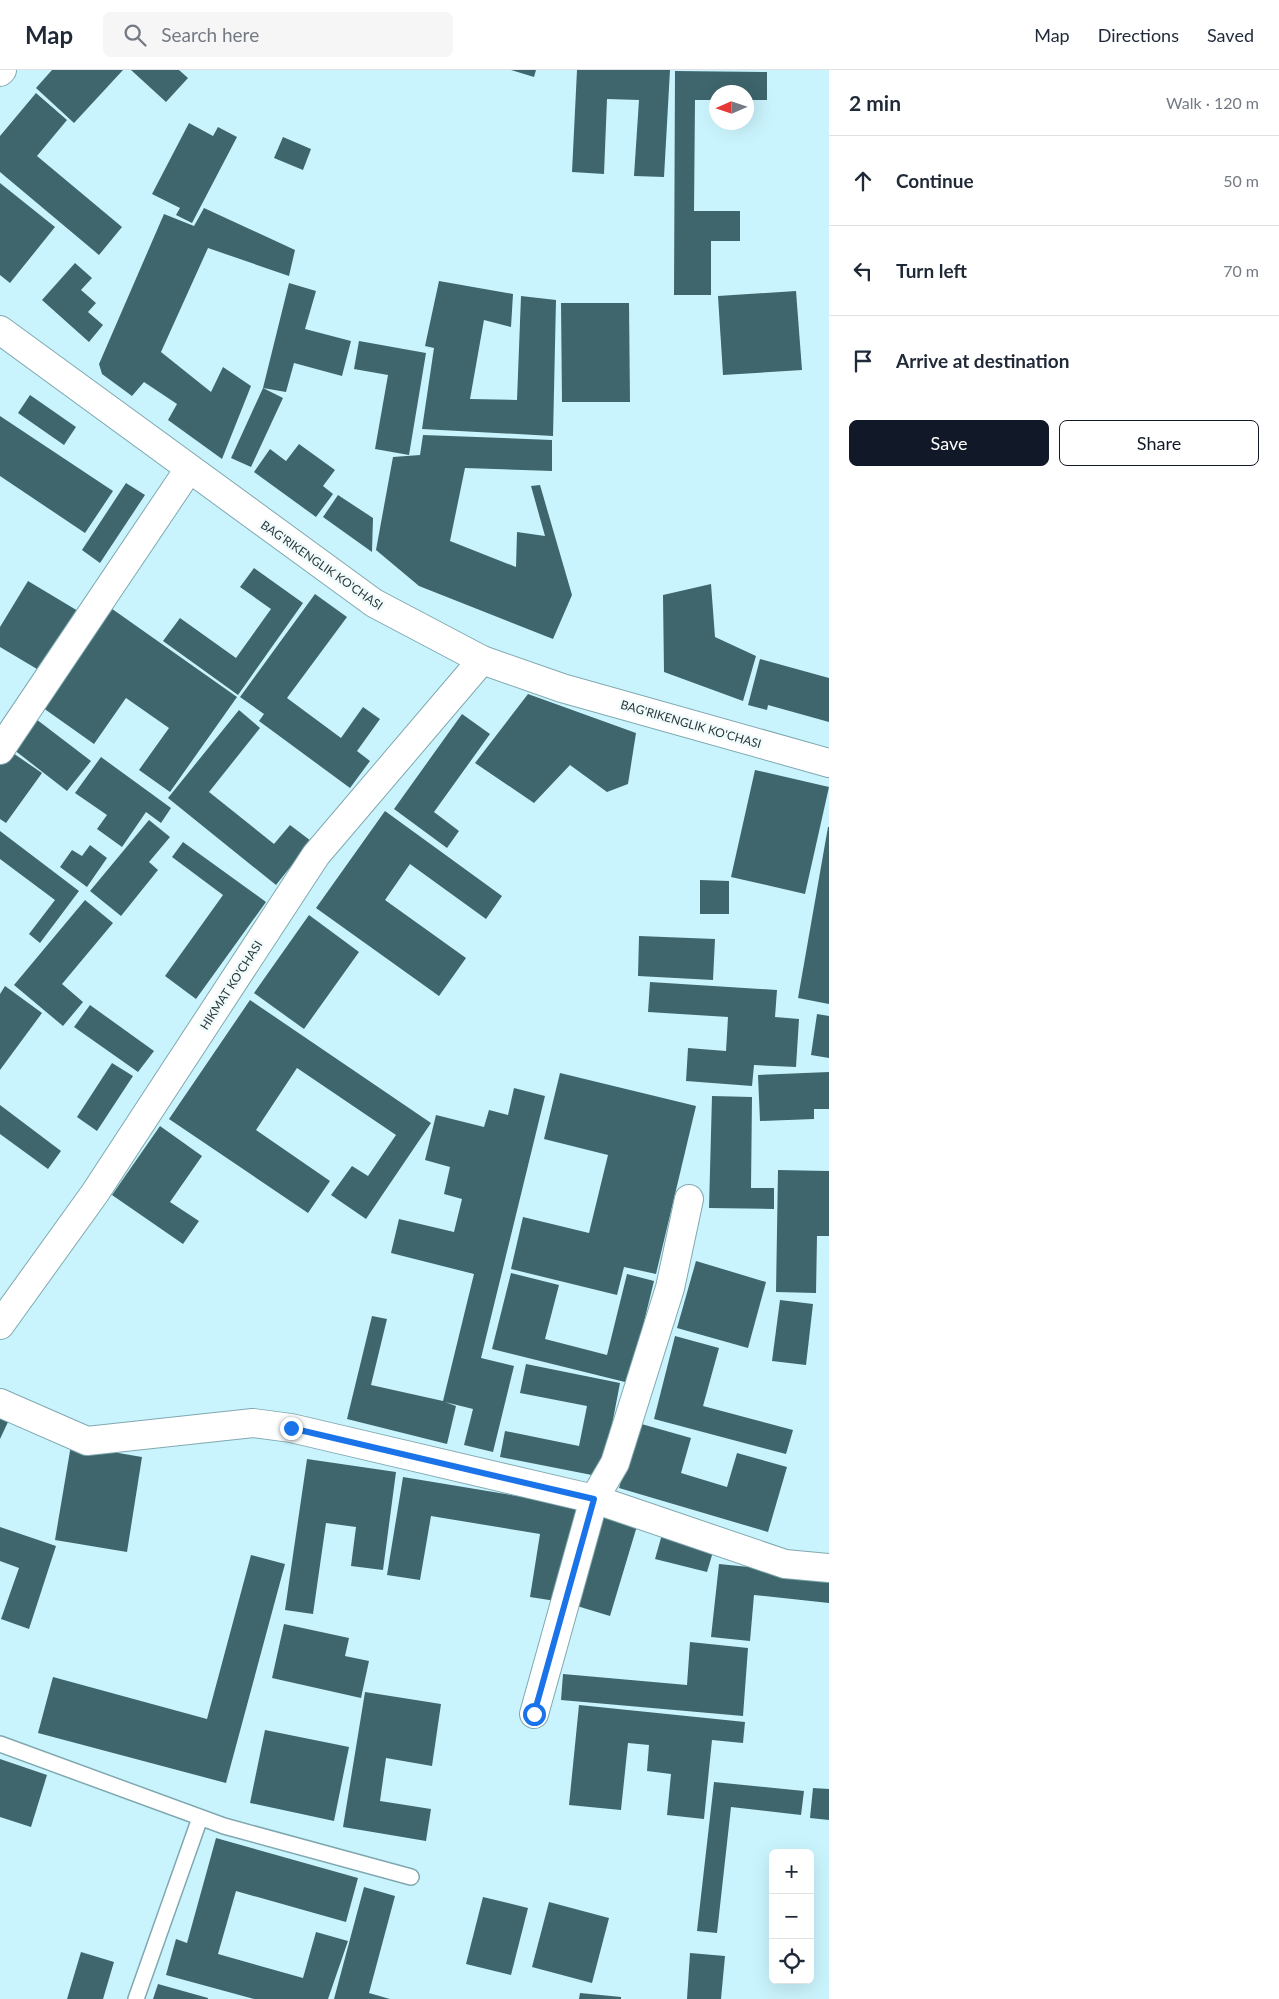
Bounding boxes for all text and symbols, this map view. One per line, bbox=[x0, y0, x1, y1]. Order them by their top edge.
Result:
search box bbox=[103, 12, 453, 57]
text: Map bbox=[25, 20, 73, 49]
icon: search bbox=[121, 21, 149, 49]
text: Search here bbox=[161, 23, 259, 46]
text: Map bbox=[1034, 24, 1070, 46]
text: Directions bbox=[1098, 24, 1179, 46]
text: Saved bbox=[1207, 24, 1254, 46]
north arrow bbox=[709, 85, 754, 130]
text: 2 min bbox=[849, 90, 901, 115]
text: Walk · 120 m bbox=[1166, 93, 1259, 112]
icon: ahead bbox=[849, 167, 877, 195]
text: Continue bbox=[896, 169, 974, 192]
text: 50 m bbox=[1223, 171, 1259, 190]
icon: left bbox=[849, 257, 877, 285]
text: Turn left bbox=[896, 259, 967, 282]
text: 70 m bbox=[1223, 261, 1259, 280]
icon: arrive bbox=[849, 347, 877, 375]
text: Arrive at destination bbox=[896, 349, 1069, 372]
button: Save bbox=[849, 420, 1049, 466]
button: Share bbox=[1059, 420, 1259, 466]
street label: BAG'RIKENGLIK KO'CHASI bbox=[258, 517, 386, 613]
street label: BAG'RIKENGLIK KO'CHASI bbox=[619, 697, 763, 751]
street label: HIKMAT KO'CHASI bbox=[197, 938, 265, 1032]
route end bbox=[280, 1417, 303, 1440]
route start bbox=[523, 1703, 546, 1726]
map controls bbox=[769, 1849, 814, 1984]
button: + bbox=[769, 1849, 814, 1894]
button: − bbox=[769, 1894, 814, 1939]
button: locate bbox=[769, 1939, 814, 1984]

